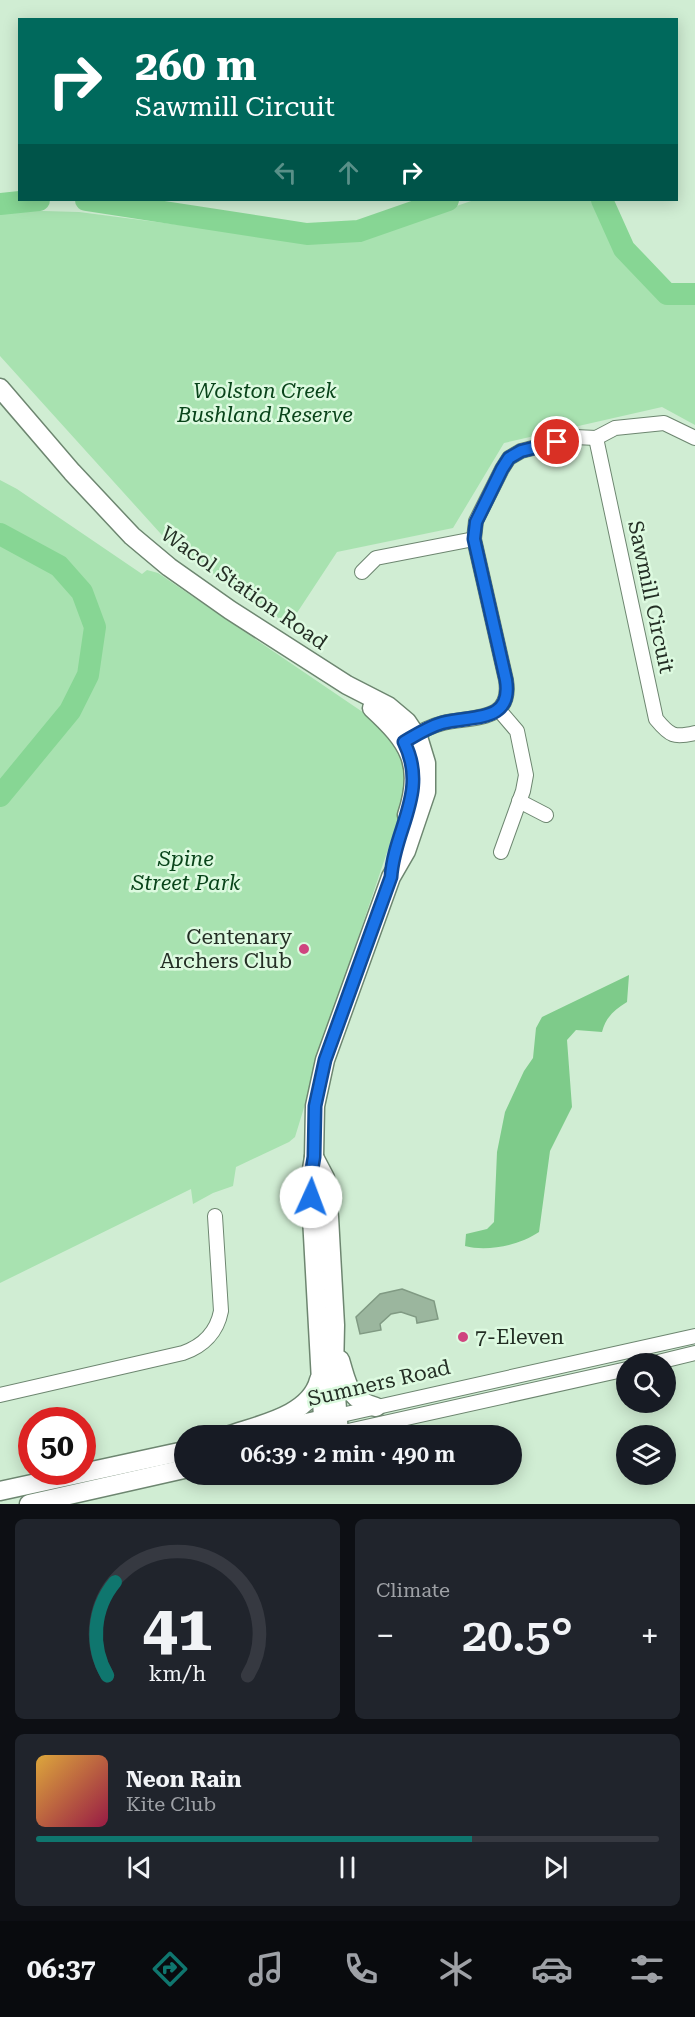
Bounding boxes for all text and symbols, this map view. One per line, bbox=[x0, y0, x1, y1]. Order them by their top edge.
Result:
text: 260 m bbox=[135, 41, 257, 90]
icon: right bbox=[36, 42, 114, 120]
text: Sawmill Circuit bbox=[135, 91, 335, 123]
icon: left bbox=[269, 156, 302, 189]
icon: ahead bbox=[332, 156, 365, 189]
icon: right bbox=[395, 156, 428, 189]
park label: Wolston Creek Bushland Reserve bbox=[176, 379, 353, 427]
pin bbox=[531, 416, 582, 467]
icon: arrive bbox=[540, 425, 573, 458]
street label: Sawmill Circuit bbox=[623, 518, 679, 676]
street label: Wacol Station Road bbox=[156, 521, 332, 655]
park label: Spine Street Park bbox=[131, 847, 241, 895]
place label: Centenary Archers Club bbox=[160, 925, 293, 973]
marker: Centenary Archers Club bbox=[297, 942, 311, 956]
position arrow bbox=[279, 1165, 343, 1229]
place label: 7-Eleven bbox=[475, 1325, 565, 1349]
marker: 7-Eleven bbox=[456, 1330, 470, 1344]
map controls bbox=[616, 1353, 676, 1485]
button: search bbox=[616, 1353, 676, 1413]
street label: Sumners Road bbox=[305, 1355, 453, 1411]
speed limit sign: 50 bbox=[18, 1407, 96, 1485]
button: layers bbox=[616, 1425, 676, 1485]
text: 06:39 · 2 min · 490 m bbox=[241, 1442, 455, 1467]
text: Climate bbox=[376, 1578, 450, 1602]
text: 41 bbox=[143, 1592, 212, 1665]
text: 20.5° bbox=[462, 1609, 573, 1662]
text: − bbox=[376, 1616, 394, 1655]
text: + bbox=[641, 1616, 659, 1655]
text: km/h bbox=[149, 1661, 206, 1686]
text: Neon Rain bbox=[126, 1767, 241, 1792]
text: Kite Club bbox=[126, 1792, 216, 1816]
icon: previous bbox=[123, 1851, 156, 1884]
icon: pause bbox=[331, 1851, 364, 1884]
icon: next bbox=[539, 1851, 572, 1884]
icon: directions bbox=[149, 1948, 191, 1990]
icon: music bbox=[245, 1948, 287, 1990]
icon: phone bbox=[340, 1948, 382, 1990]
icon: climate bbox=[435, 1948, 477, 1990]
icon: car bbox=[531, 1948, 573, 1990]
icon: filters bbox=[626, 1948, 668, 1990]
text: 06:37 bbox=[27, 1953, 96, 1985]

